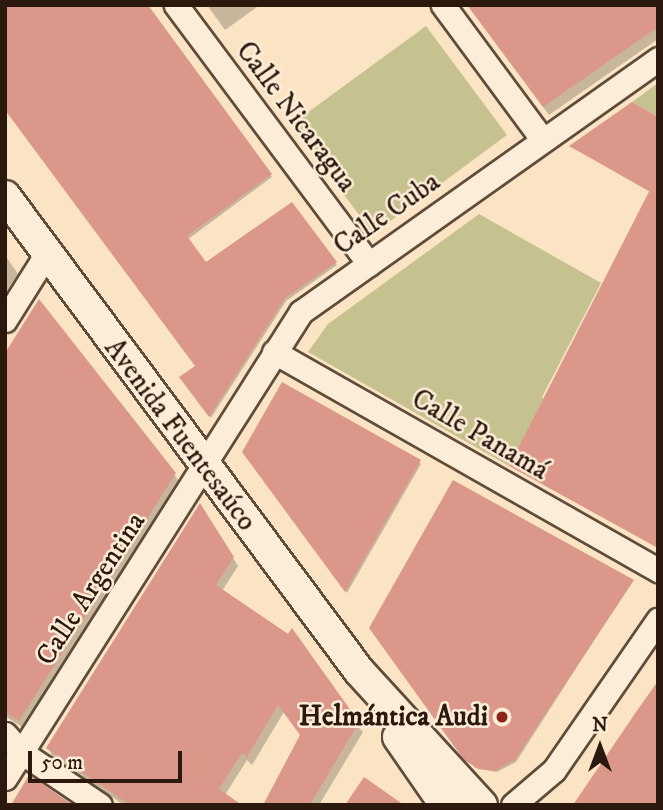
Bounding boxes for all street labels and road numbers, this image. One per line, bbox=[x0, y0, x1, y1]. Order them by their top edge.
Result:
street label: Calle Nicaragua bbox=[229, 35, 363, 199]
street label: Calle Cuba bbox=[327, 165, 447, 263]
street label: Avenida Fuentesaúco bbox=[97, 332, 263, 538]
street label: Calle Panamá bbox=[406, 382, 554, 488]
street label: Calle Argentina bbox=[29, 506, 153, 672]

